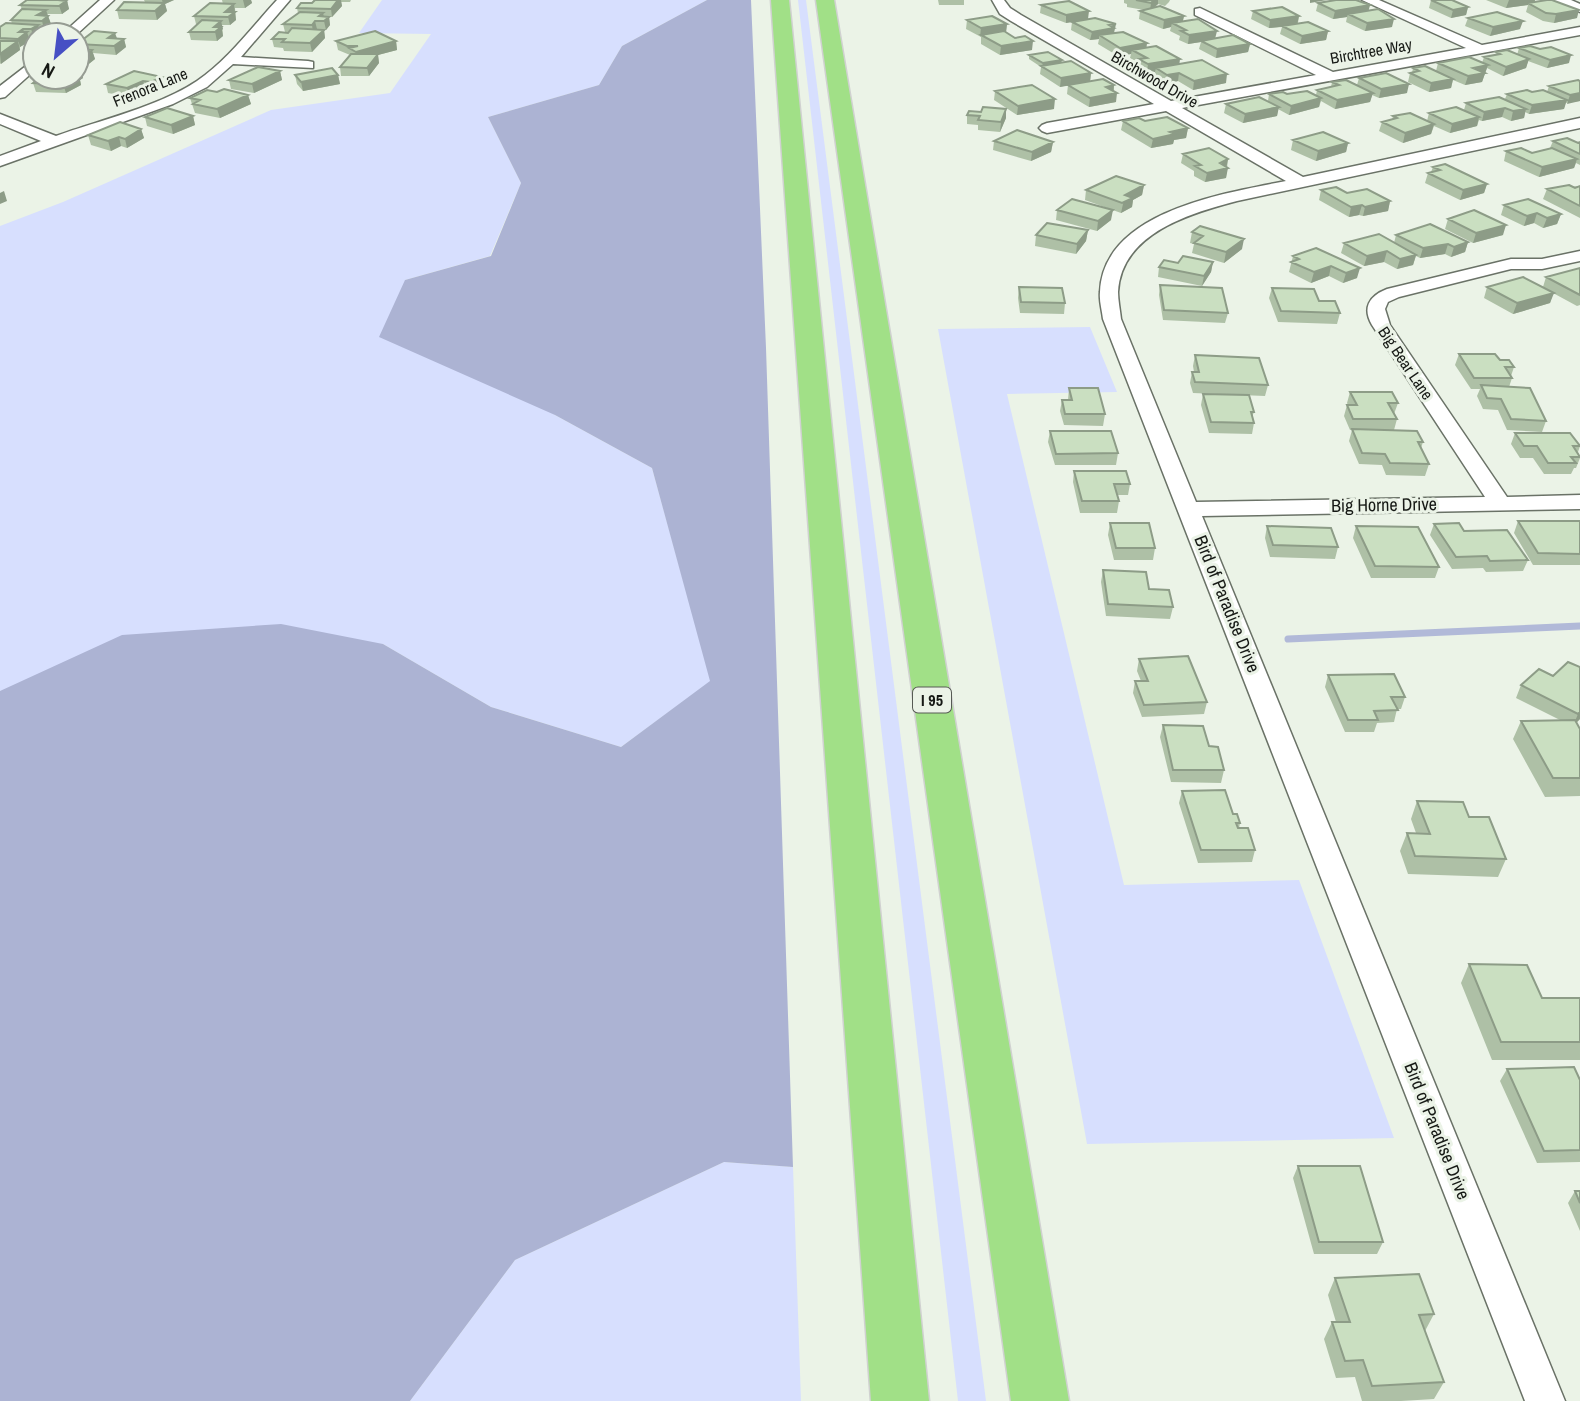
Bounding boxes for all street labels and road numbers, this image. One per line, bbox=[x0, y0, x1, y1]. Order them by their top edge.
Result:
street label: Birchtree Way bbox=[1328, 33, 1414, 69]
street label: Birchwood Drive bbox=[1108, 45, 1202, 113]
street label: Frenora Lane bbox=[109, 62, 191, 112]
street label: Big Bear Lane bbox=[1373, 322, 1439, 404]
street label: Big Horne Drive bbox=[1331, 491, 1437, 518]
street label: Bird of Paradise Drive bbox=[1189, 531, 1266, 676]
road number: I 95 bbox=[913, 688, 951, 712]
street label: Bird of Paradise Drive bbox=[1399, 1058, 1476, 1203]

